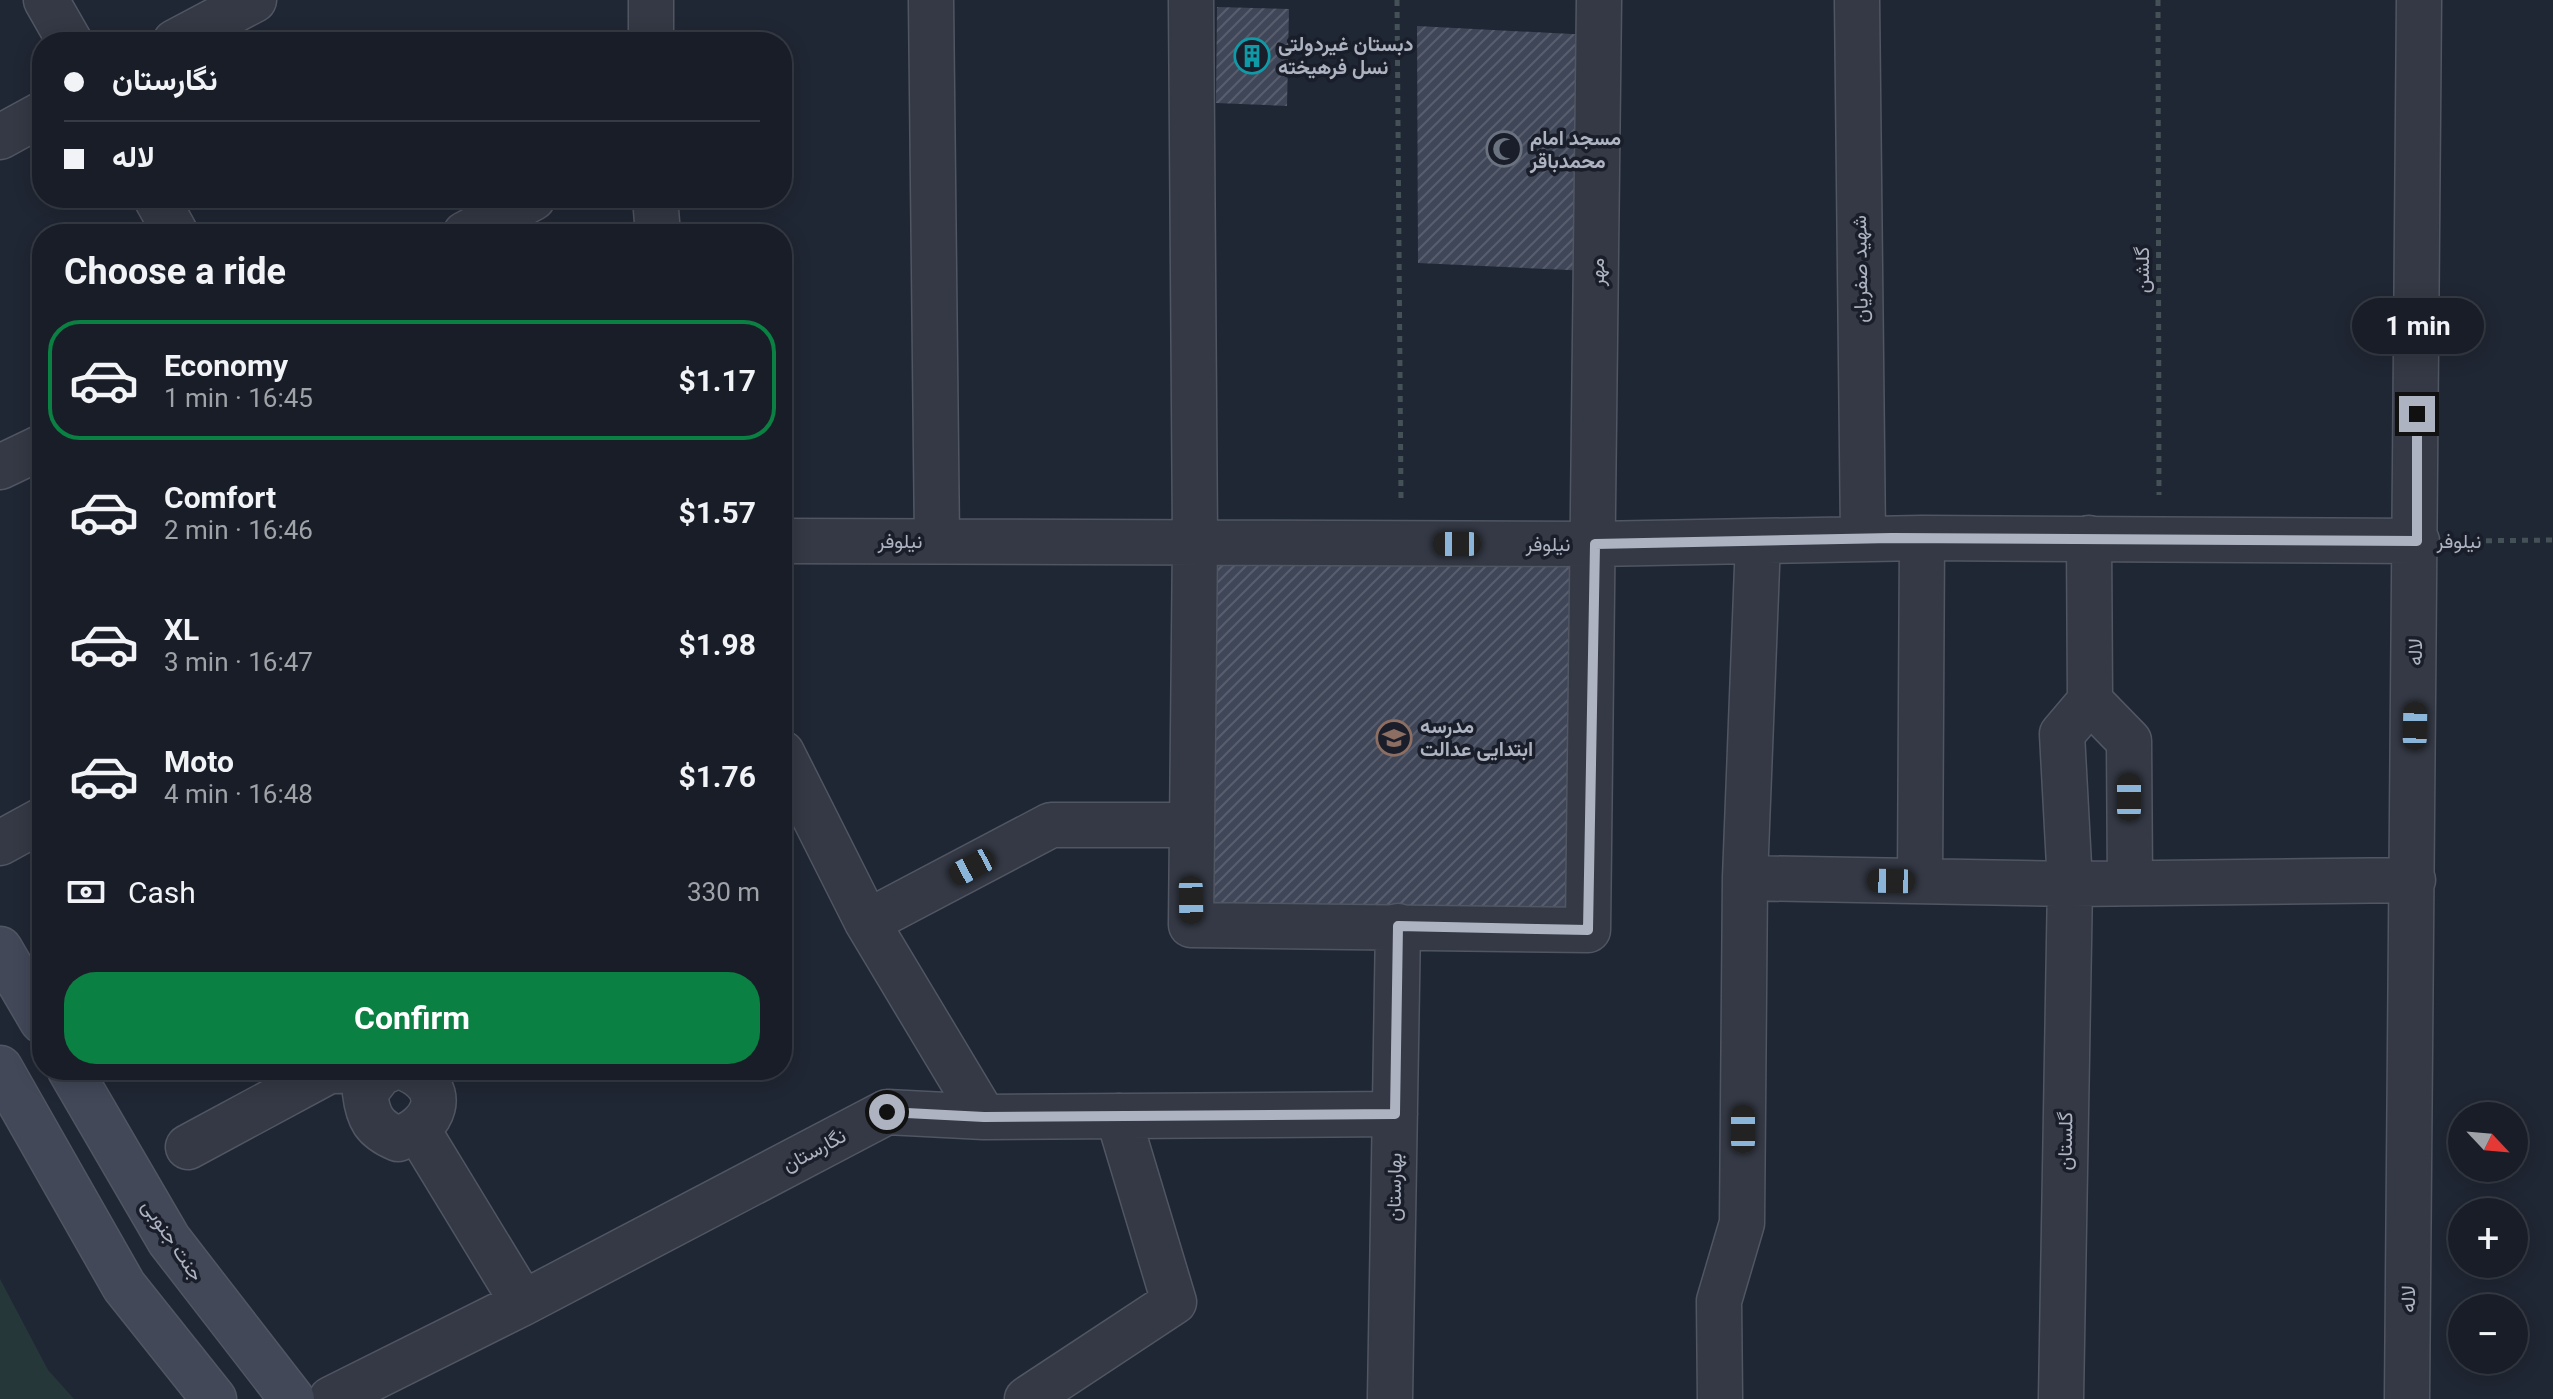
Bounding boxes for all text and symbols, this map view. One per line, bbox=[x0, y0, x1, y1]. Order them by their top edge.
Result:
place label: دبستان غیردولتی نسل فرهیخته bbox=[1278, 32, 1414, 80]
building icon: دبستان غیردولتی نسل فرهیخته bbox=[1233, 37, 1271, 75]
text: نگارستان bbox=[112, 62, 218, 97]
place label: مسجد امام محمدباقر bbox=[1529, 126, 1621, 174]
mosque icon: مسجد امام محمدباقر bbox=[1485, 130, 1523, 168]
text: لاله bbox=[112, 139, 155, 174]
street label: شهید صفریان bbox=[1847, 215, 1874, 323]
street label: گلشن bbox=[2130, 247, 2154, 293]
text: Choose a ride bbox=[64, 251, 286, 293]
street label: مهر bbox=[1585, 258, 1610, 287]
callout: 1 min bbox=[2351, 298, 2483, 354]
text: 1 min bbox=[2385, 311, 2451, 341]
icon: car bbox=[68, 344, 140, 416]
text: Economy bbox=[164, 348, 288, 383]
text: $1.17 bbox=[678, 363, 756, 398]
text: 1 min · 16:45 bbox=[164, 383, 313, 413]
route end bbox=[2399, 396, 2435, 432]
icon: car bbox=[68, 476, 140, 548]
text: Comfort bbox=[164, 480, 276, 515]
text: $1.57 bbox=[678, 495, 756, 530]
text: 2 min · 16:46 bbox=[164, 515, 313, 545]
street label: نیلوفر bbox=[876, 529, 923, 554]
street label: نیلوفر bbox=[2435, 529, 2482, 554]
car bbox=[1433, 532, 1481, 556]
street label: نیلوفر bbox=[1524, 532, 1571, 557]
icon: car bbox=[68, 608, 140, 680]
text: XL bbox=[164, 612, 199, 647]
text: $1.98 bbox=[678, 627, 756, 662]
street label: لاله bbox=[2403, 638, 2427, 666]
text: 3 min · 16:47 bbox=[164, 647, 313, 677]
car bbox=[2403, 702, 2427, 750]
place label: مدرسه ابتدایی عدالت bbox=[1420, 714, 1533, 761]
school or university icon: مدرسه ابتدایی عدالت bbox=[1375, 719, 1413, 757]
icon: car bbox=[68, 740, 140, 812]
text: Moto bbox=[164, 744, 234, 779]
text: $1.76 bbox=[678, 759, 756, 794]
car bbox=[2117, 773, 2141, 821]
text: 4 min · 16:48 bbox=[164, 779, 313, 809]
car bbox=[945, 845, 999, 889]
car bbox=[1867, 869, 1915, 893]
icon: cash bbox=[64, 870, 108, 914]
text: Cash bbox=[128, 875, 196, 910]
car bbox=[1179, 876, 1203, 924]
text: 330 m bbox=[687, 877, 760, 907]
button: Confirm bbox=[64, 972, 760, 1064]
route start bbox=[869, 1094, 905, 1130]
north arrow bbox=[2448, 1102, 2528, 1182]
map controls bbox=[2448, 1102, 2528, 1374]
car bbox=[1731, 1105, 1755, 1153]
street label: گلستان bbox=[2052, 1111, 2078, 1170]
street label: نگارستان bbox=[778, 1123, 850, 1178]
street label: بهارستان bbox=[1381, 1153, 1408, 1222]
street label: جنت جنوبی bbox=[136, 1195, 209, 1286]
button: + bbox=[2448, 1198, 2528, 1278]
street label: لاله bbox=[2396, 1285, 2420, 1313]
button: − bbox=[2448, 1294, 2528, 1374]

